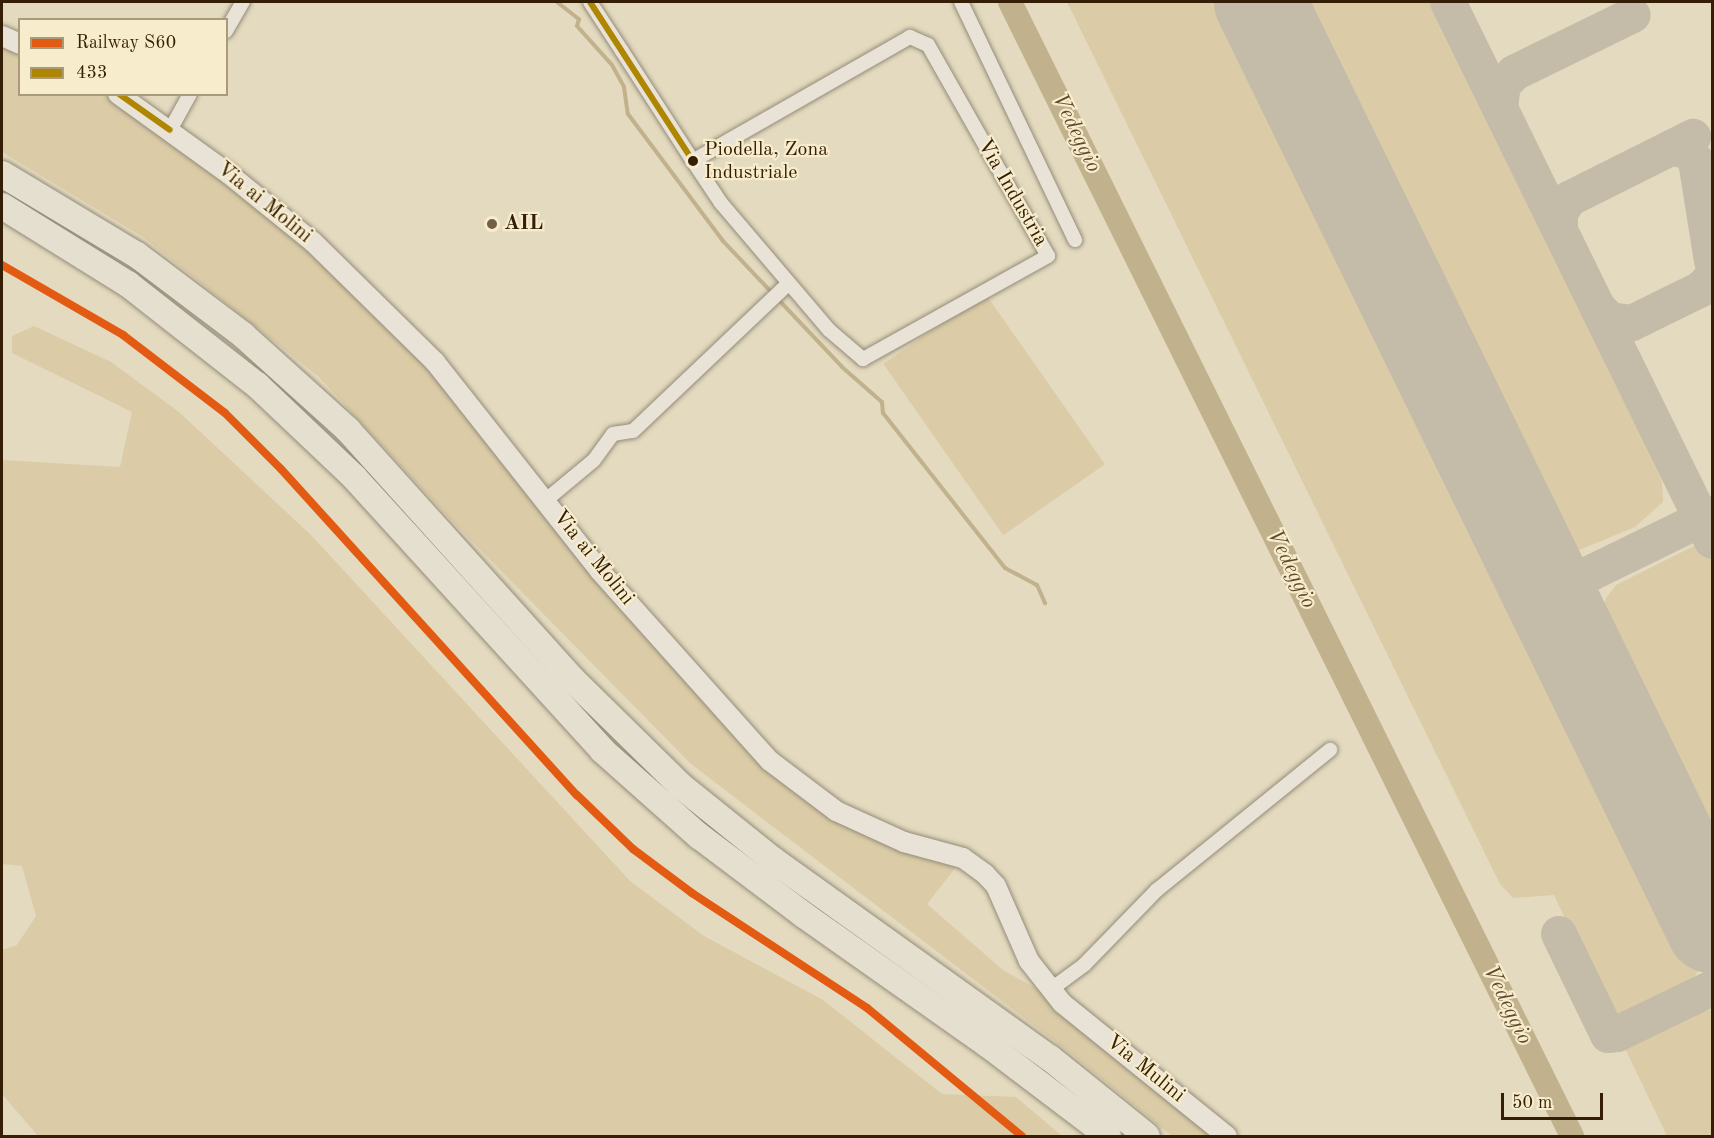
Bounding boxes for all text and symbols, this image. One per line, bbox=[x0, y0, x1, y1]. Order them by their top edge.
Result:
legend bbox=[18, 18, 228, 96]
text: Railway S60 bbox=[76, 34, 176, 52]
text: 433 bbox=[76, 64, 107, 82]
water label: Vedeggio bbox=[1046, 89, 1106, 177]
street label: Via Industria bbox=[971, 135, 1053, 251]
place label: Piodella, Zona Industriale bbox=[704, 138, 828, 185]
marker: Piodella, Zona Industriale bbox=[687, 155, 699, 167]
street label: Via ai Molini bbox=[211, 157, 317, 249]
place label: AIL bbox=[504, 211, 543, 237]
marker: AIL bbox=[485, 217, 499, 231]
street label: Via ai Molini bbox=[547, 505, 639, 611]
water label: Vedeggio bbox=[1261, 525, 1321, 613]
water label: Vedeggio bbox=[1477, 961, 1537, 1049]
street label: Via Mulini bbox=[1100, 1030, 1190, 1108]
scale bar bbox=[1504, 1081, 1606, 1119]
text: 50 m bbox=[1512, 1094, 1552, 1112]

